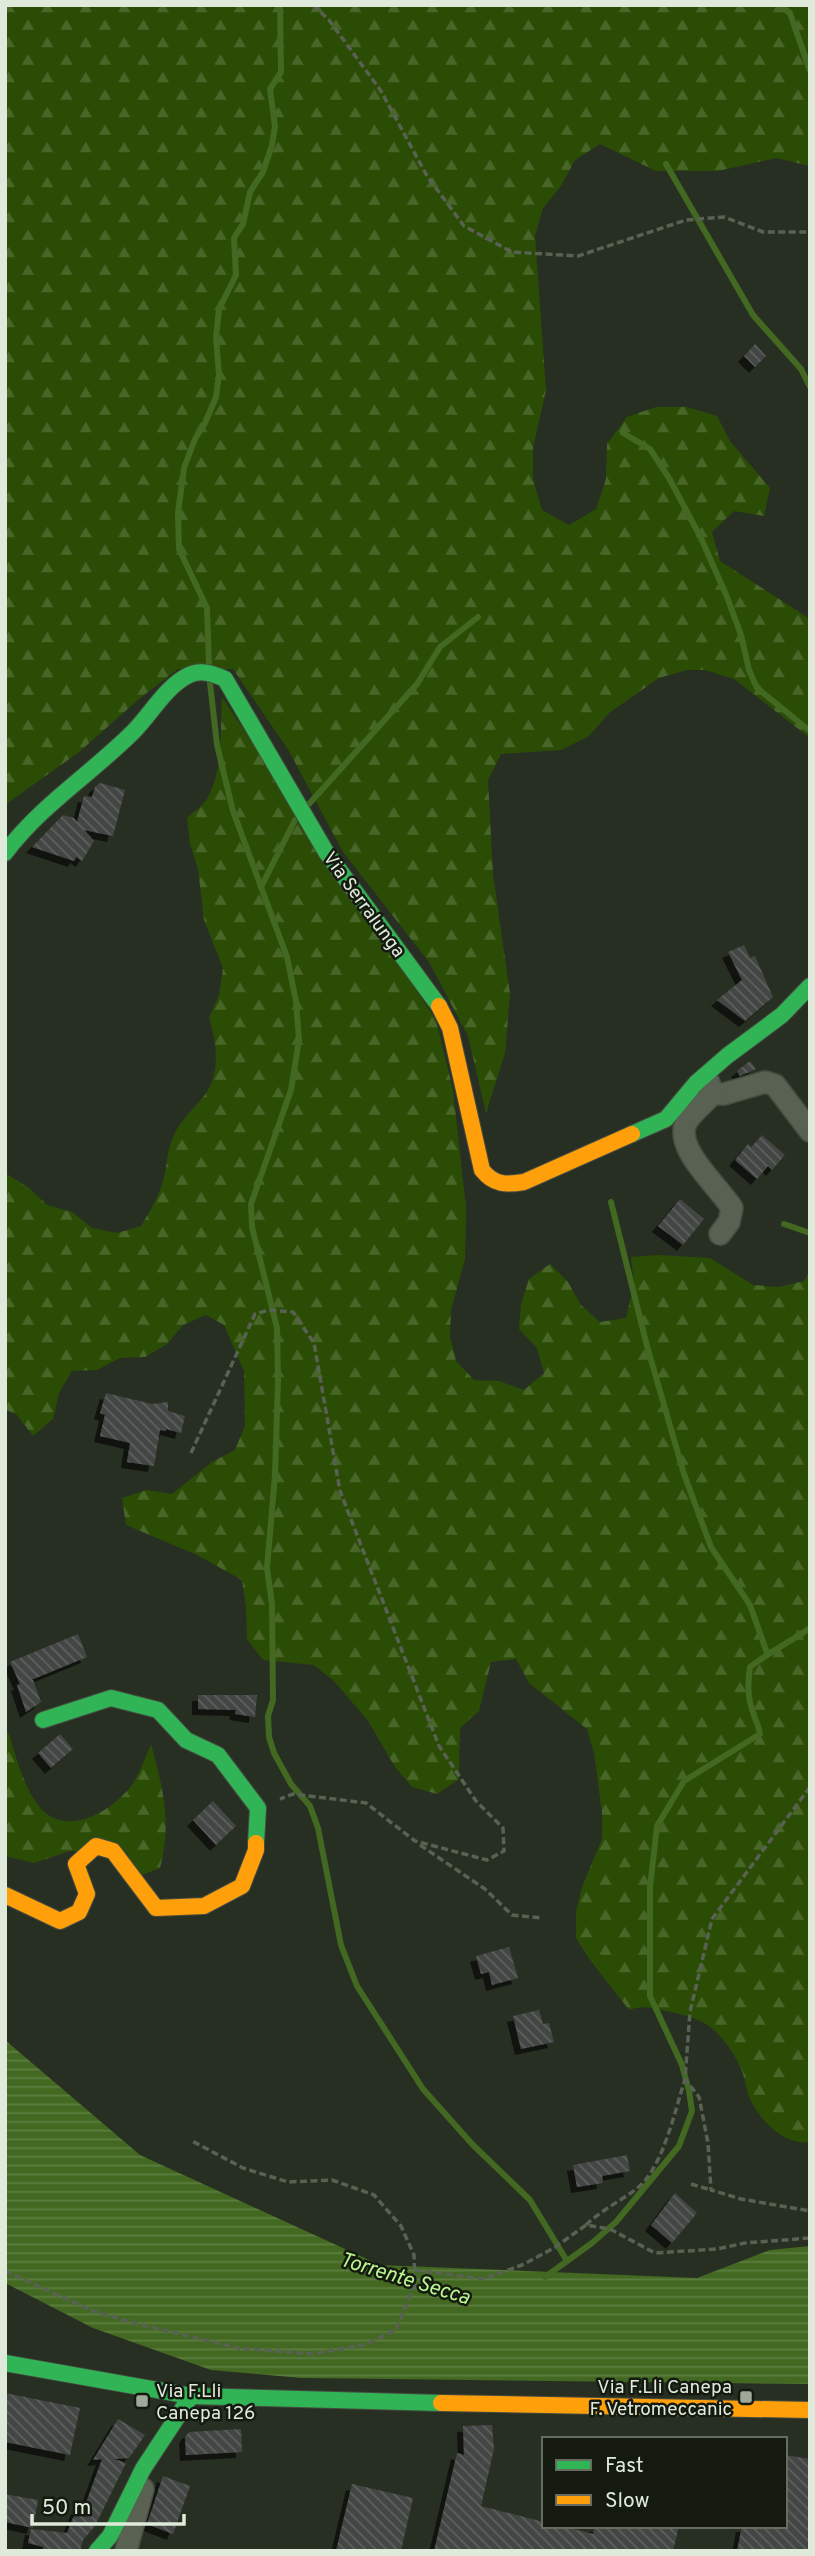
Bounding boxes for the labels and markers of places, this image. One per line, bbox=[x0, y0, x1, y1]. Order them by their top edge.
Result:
place label: Via F.Lli Canepa F. Vetromeccanic bbox=[589, 2376, 732, 2422]
place label: Via F.Lli Canepa 126 bbox=[156, 2380, 255, 2426]
marker: Via F.Lli Canepa F. Vetromeccanic bbox=[738, 2389, 754, 2405]
marker: Via F.Lli Canepa 126 bbox=[134, 2393, 150, 2409]

